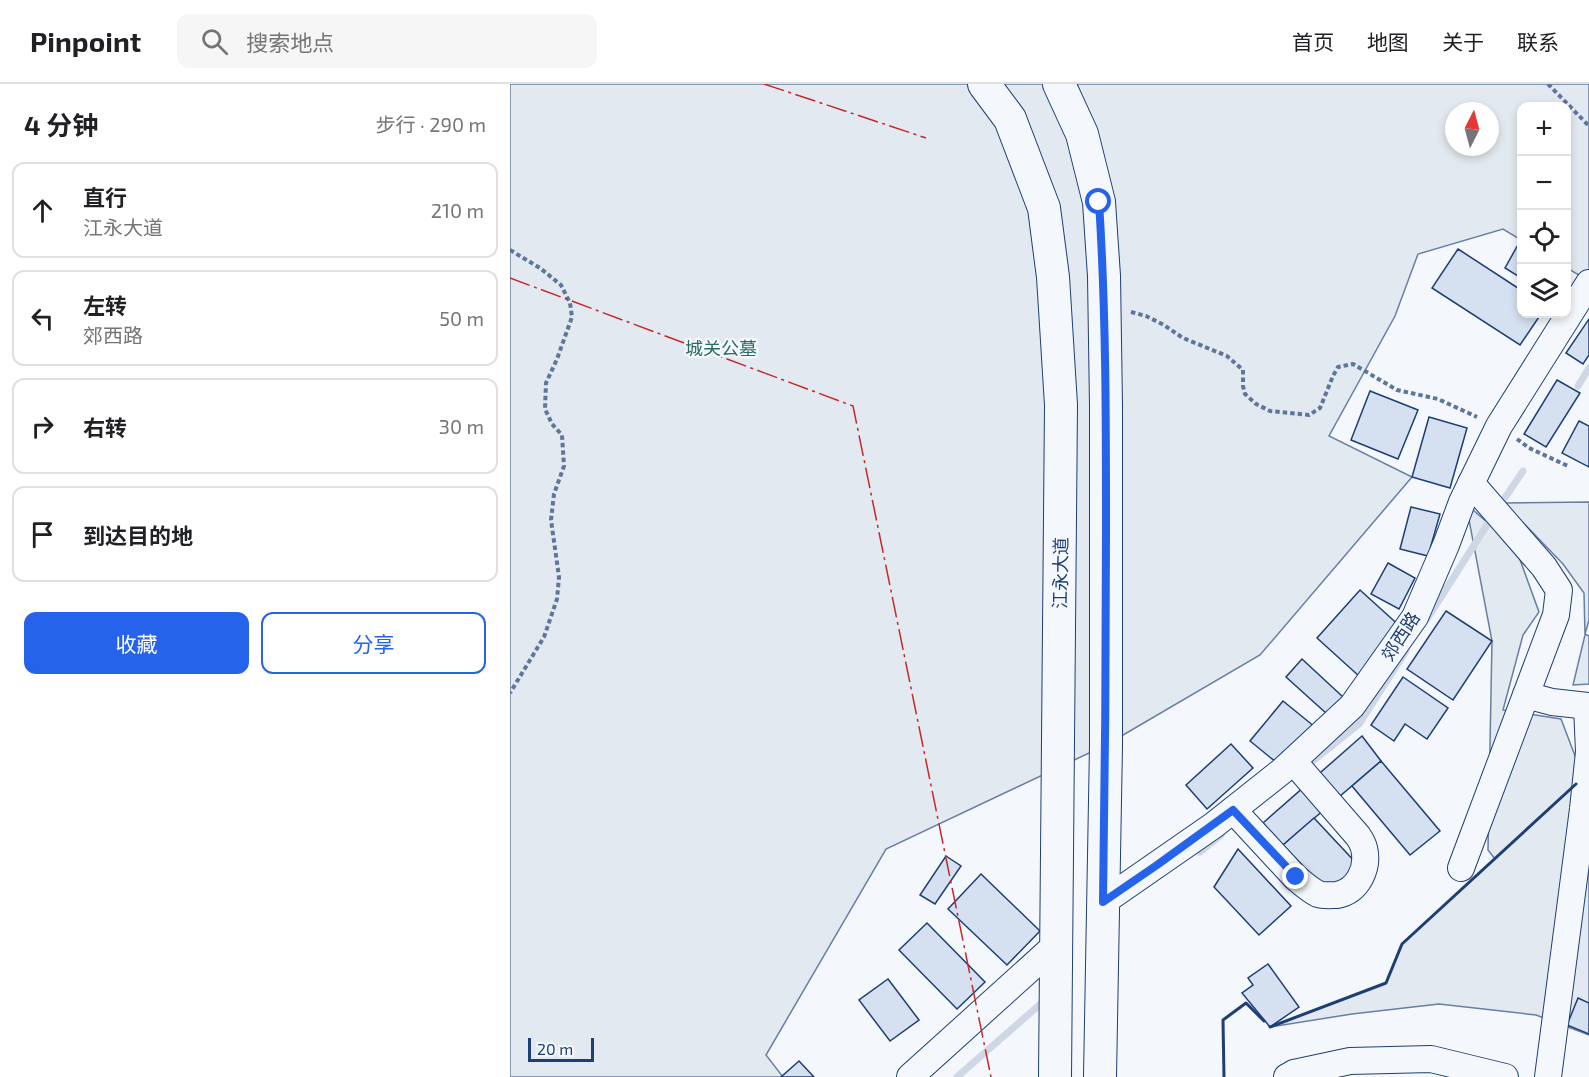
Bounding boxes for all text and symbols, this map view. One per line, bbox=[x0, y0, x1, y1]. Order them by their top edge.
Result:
search box bbox=[177, 14, 597, 68]
text: Pinpoint bbox=[30, 24, 141, 58]
icon: search bbox=[198, 25, 231, 58]
text: 搜索地点 bbox=[246, 29, 334, 55]
text: 首页 bbox=[1292, 29, 1334, 54]
text: 地图 bbox=[1367, 29, 1409, 54]
text: 关于 bbox=[1442, 29, 1484, 54]
text: 联系 bbox=[1517, 29, 1559, 54]
north arrow bbox=[1445, 102, 1499, 156]
map controls bbox=[1517, 102, 1571, 318]
button: + bbox=[1517, 102, 1571, 156]
text: 4 分钟 bbox=[24, 109, 98, 140]
text: 步行 · 290 m bbox=[376, 112, 486, 136]
button: − bbox=[1517, 156, 1571, 210]
text: 直行 bbox=[83, 184, 127, 210]
route start bbox=[1085, 188, 1111, 214]
icon: ahead bbox=[26, 194, 59, 227]
text: 210 m bbox=[431, 198, 484, 222]
button: locate bbox=[1517, 210, 1571, 264]
text: 江永大道 bbox=[83, 215, 163, 239]
button: layers bbox=[1517, 264, 1571, 318]
text: 左转 bbox=[83, 292, 127, 318]
icon: left bbox=[26, 302, 59, 335]
text: 50 m bbox=[439, 306, 484, 330]
text: 郊西路 bbox=[83, 323, 143, 347]
park label: 城关公墓 bbox=[685, 337, 757, 359]
icon: right bbox=[26, 410, 59, 443]
text: 右转 bbox=[83, 414, 127, 440]
text: 30 m bbox=[439, 414, 484, 438]
icon: arrive bbox=[26, 518, 59, 551]
text: 到达目的地 bbox=[83, 522, 193, 548]
street label: 江永大道 bbox=[1048, 537, 1072, 609]
street label: 郊西路 bbox=[1376, 607, 1424, 665]
button: 收藏 bbox=[24, 612, 249, 674]
button: 分享 bbox=[261, 612, 486, 674]
route end bbox=[1282, 863, 1308, 889]
scale bar bbox=[528, 1035, 594, 1062]
text: 20 m bbox=[537, 1039, 573, 1058]

